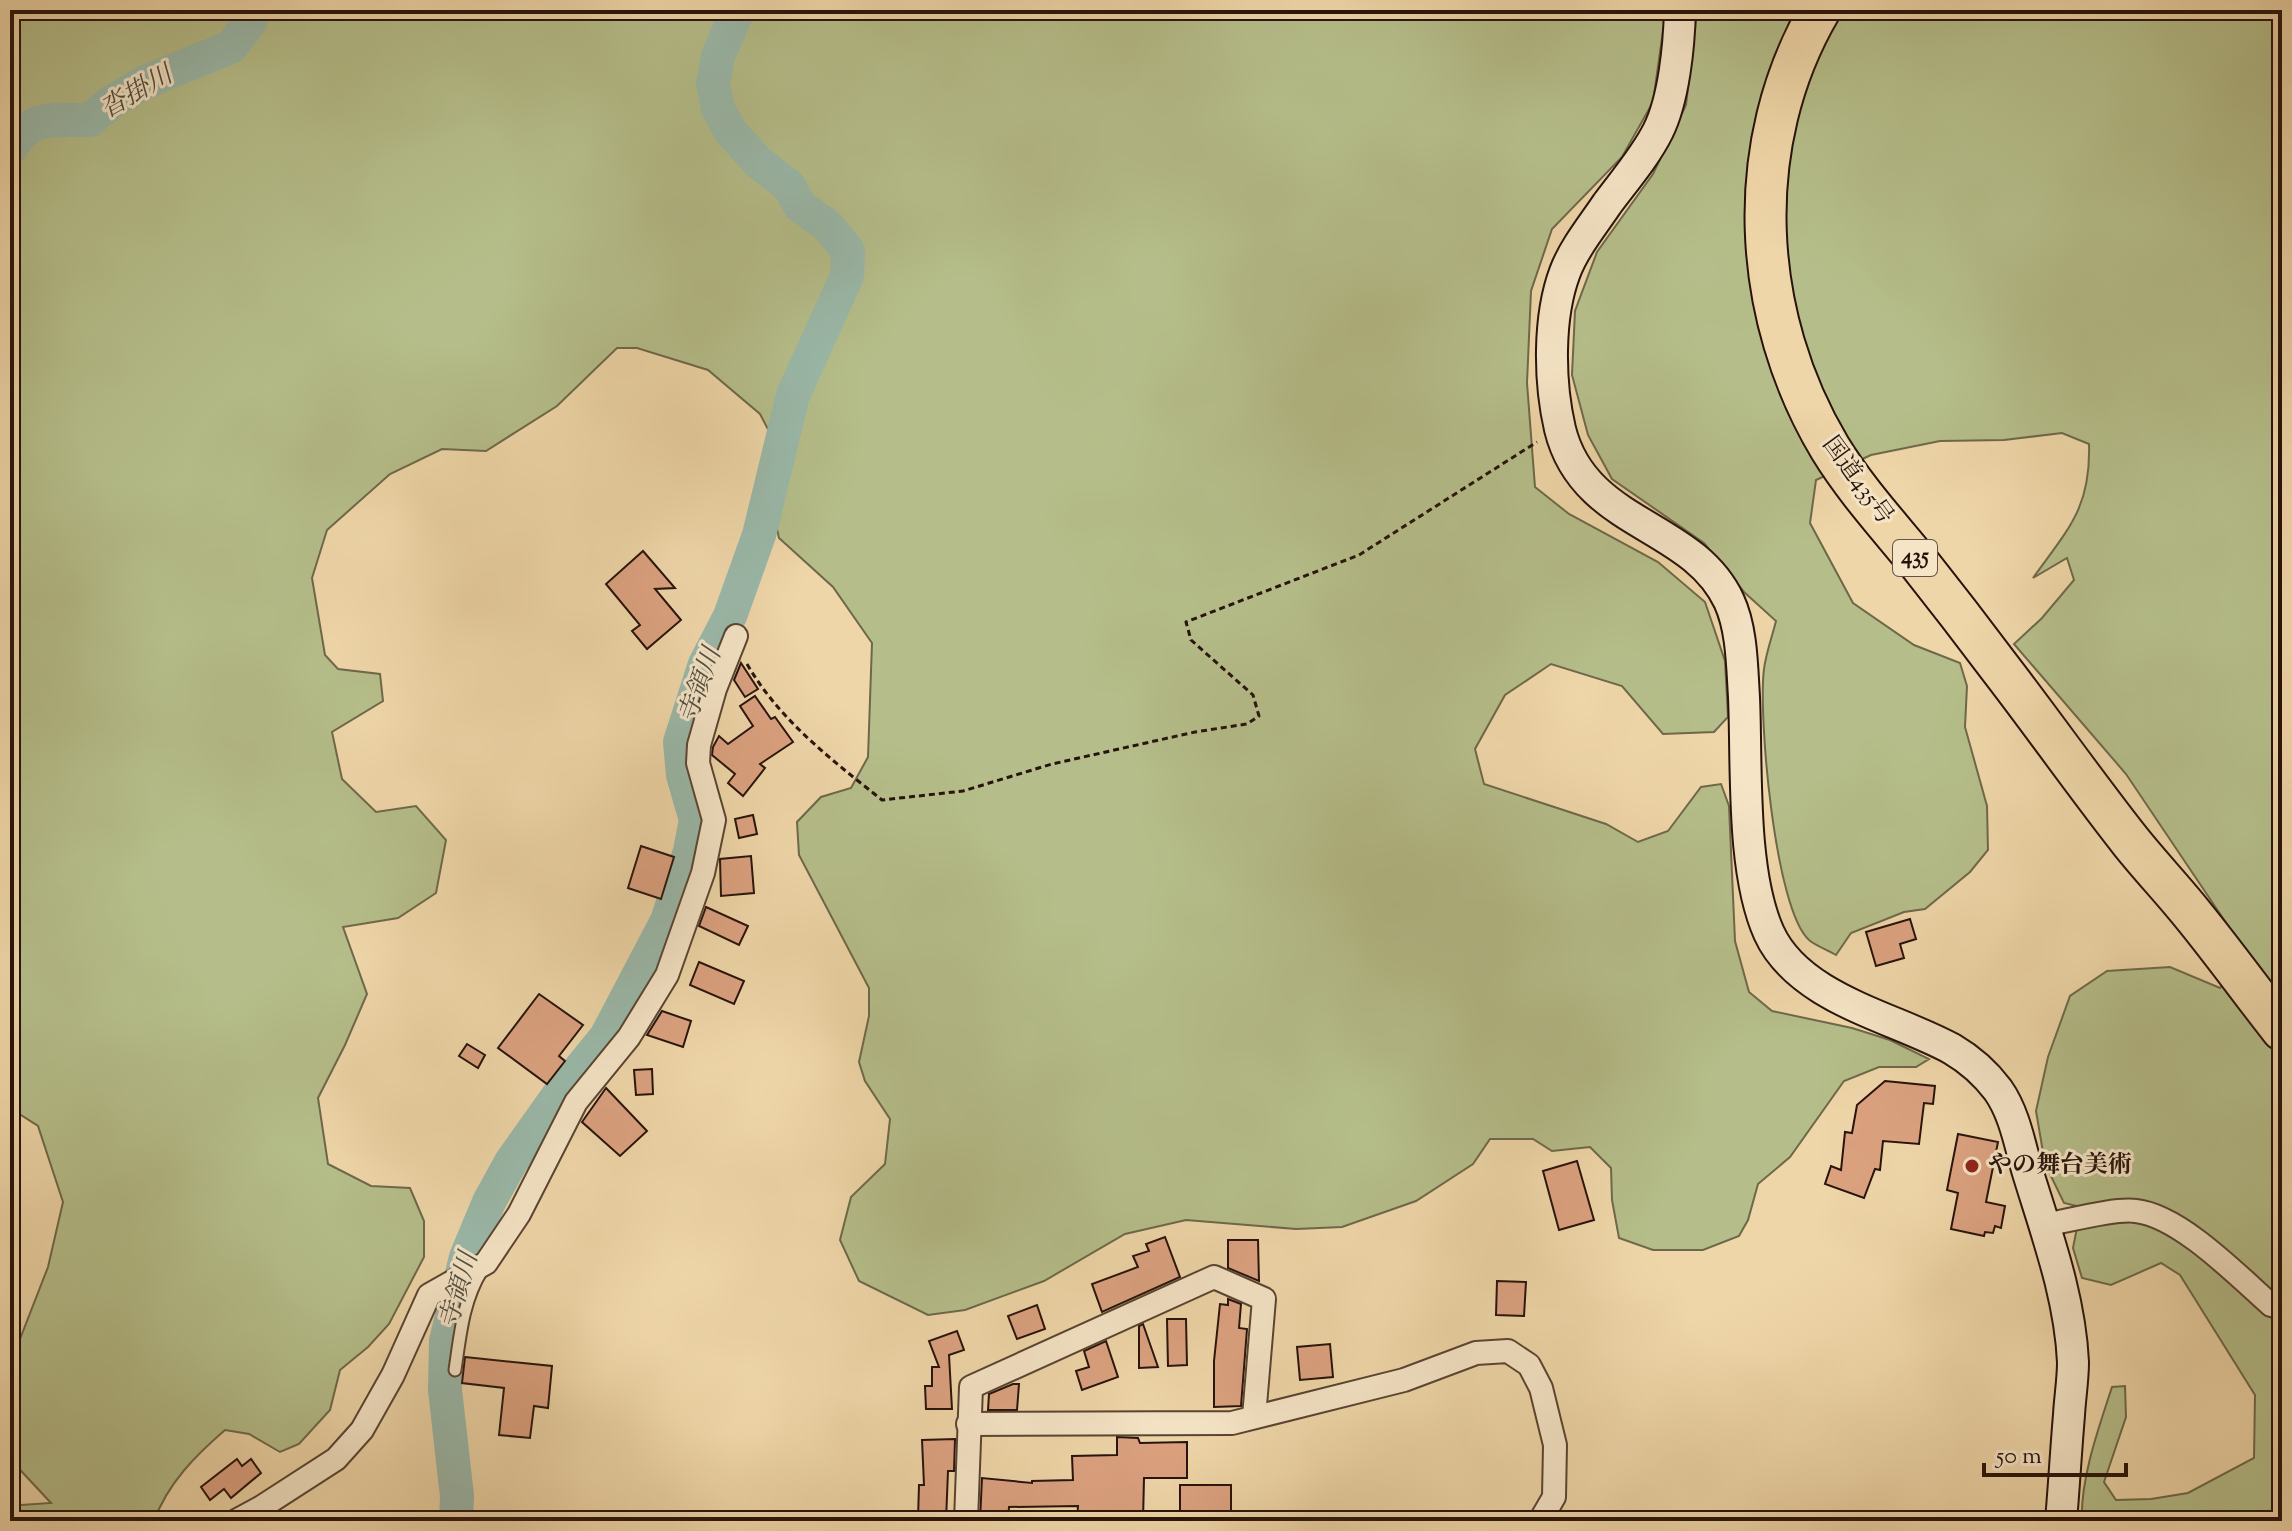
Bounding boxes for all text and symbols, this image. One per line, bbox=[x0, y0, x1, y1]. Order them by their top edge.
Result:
water label: 沓掛川 bbox=[94, 56, 183, 129]
street label: 国道435号 bbox=[1813, 430, 1901, 532]
road number: 435 bbox=[1893, 540, 1937, 576]
water label: 寺領川 bbox=[670, 640, 733, 729]
place label: やの舞台美術 bbox=[1988, 1149, 2132, 1183]
marker: やの舞台美術 bbox=[1963, 1157, 1981, 1175]
water label: 寺領川 bbox=[431, 1246, 489, 1334]
scale bar bbox=[1984, 1427, 2126, 1477]
text: 50 m bbox=[1994, 1440, 2042, 1474]

